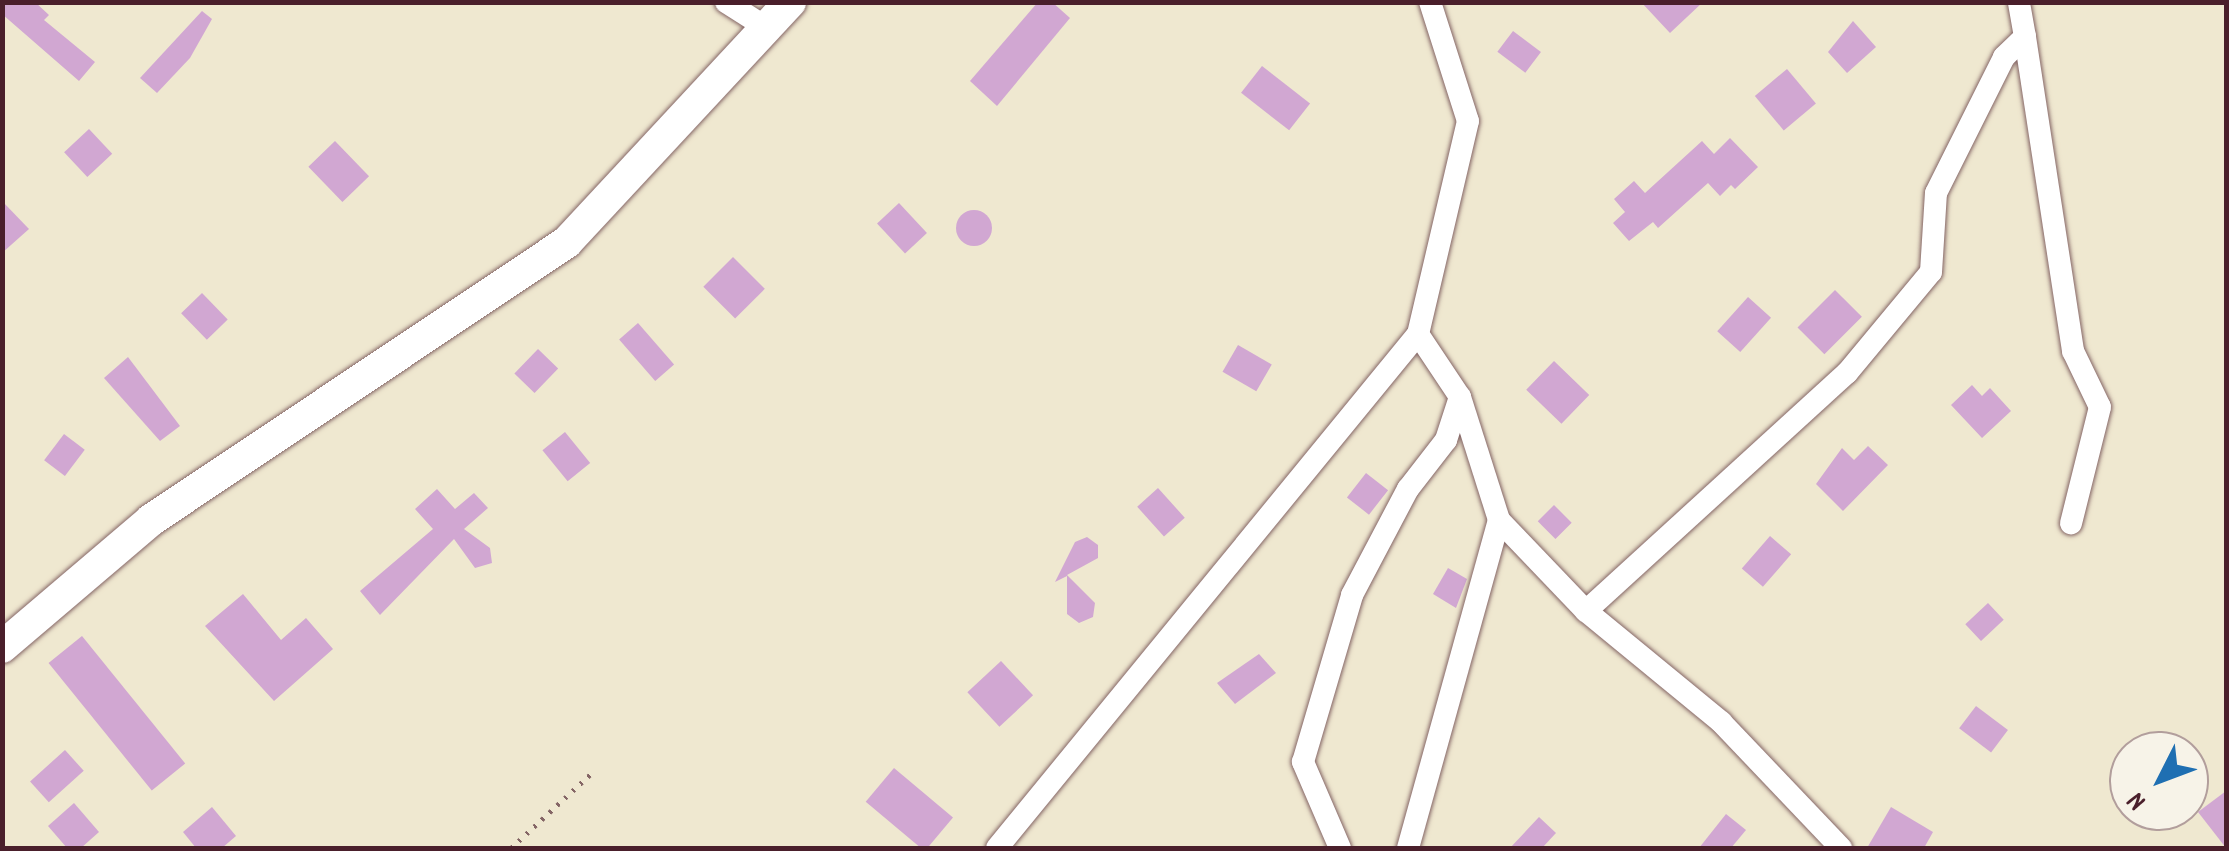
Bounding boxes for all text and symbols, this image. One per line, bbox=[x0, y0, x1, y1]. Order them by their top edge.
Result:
north arrow bbox=[2109, 731, 2209, 831]
text: N bbox=[2119, 781, 2158, 818]

